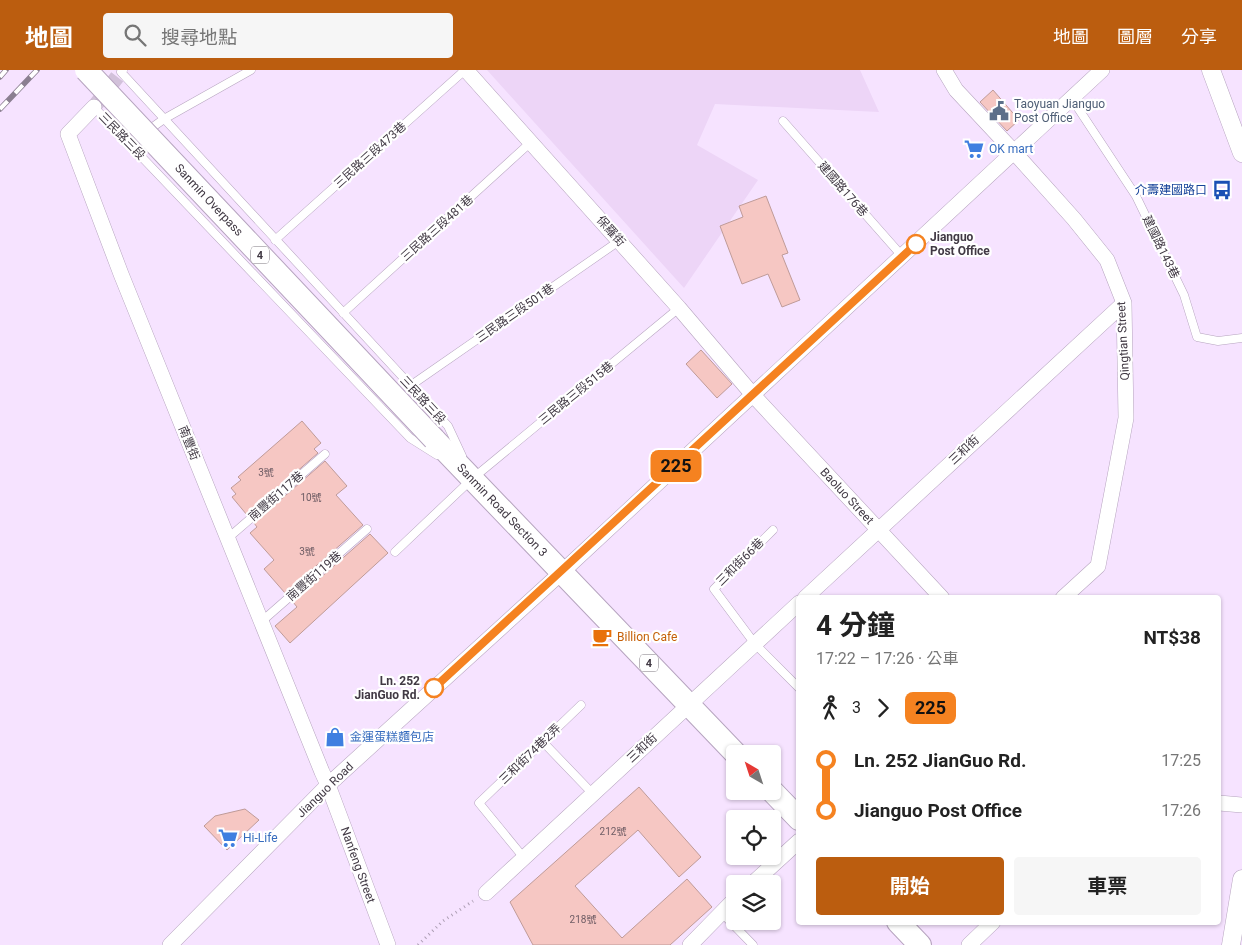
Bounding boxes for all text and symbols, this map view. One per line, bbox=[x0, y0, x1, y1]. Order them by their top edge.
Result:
search box bbox=[103, 13, 453, 58]
icon: search bbox=[121, 21, 149, 49]
text: 地圖 bbox=[25, 24, 73, 52]
text: 搜尋地點 bbox=[161, 26, 237, 49]
text: 地圖 bbox=[1053, 26, 1089, 47]
text: 圖層 bbox=[1117, 26, 1153, 47]
text: 分享 bbox=[1181, 26, 1217, 47]
place label: Taoyuan Jianguo Post Office bbox=[1014, 97, 1105, 125]
public building icon: Taoyuan Jianguo Post Office bbox=[988, 100, 1010, 122]
street label: 三民路三段 bbox=[96, 110, 148, 162]
street label: 三民路三段473巷 bbox=[331, 119, 409, 191]
supermarket icon: OK mart bbox=[963, 138, 985, 160]
place label: OK mart bbox=[989, 142, 1033, 156]
street label: 建國路176巷 bbox=[815, 159, 871, 219]
street label: Sanmin Overpass bbox=[172, 161, 246, 239]
bus stop icon: 介壽建國路口 bbox=[1211, 179, 1233, 201]
place label: 介壽建國路口 bbox=[1135, 183, 1207, 197]
street label: 三民路三段481巷 bbox=[398, 192, 476, 264]
street label: 保羅街 bbox=[594, 213, 628, 249]
street label: 建國路143巷 bbox=[1140, 213, 1182, 281]
place label: Jianguo Post Office bbox=[930, 230, 990, 258]
marker: Jianguo Post Office bbox=[906, 234, 926, 254]
road number: 4 bbox=[251, 246, 269, 264]
street label: 三民路三段501巷 bbox=[473, 281, 557, 345]
street label: Qingtian Street bbox=[1114, 301, 1132, 381]
street label: 三民路三段515巷 bbox=[536, 359, 616, 427]
street label: 三民路三段 bbox=[397, 373, 449, 427]
street label: 南豐街 bbox=[176, 424, 202, 462]
street label: 三和街 bbox=[946, 433, 982, 467]
line badge: 225 bbox=[647, 450, 705, 482]
text: 225 bbox=[661, 455, 691, 476]
street label: Sanmin Road Section 3 bbox=[454, 461, 550, 559]
street label: Baoluo Street bbox=[817, 465, 877, 527]
house number: 3號 bbox=[258, 467, 274, 478]
street label: 南豐街117巷 bbox=[246, 468, 306, 524]
house number: 10號 bbox=[300, 492, 322, 503]
street label: 三和街66巷 bbox=[713, 535, 767, 589]
house number: 3號 bbox=[299, 546, 315, 557]
street label: 南豐街119巷 bbox=[284, 548, 344, 604]
text: 4 分鐘 bbox=[816, 609, 895, 642]
cafe icon: Billion Cafe bbox=[591, 626, 613, 648]
text: NT$38 bbox=[1143, 626, 1201, 649]
place label: Billion Cafe bbox=[617, 630, 677, 644]
text: 17:22 – 17:26 · 公車 bbox=[816, 649, 958, 668]
road number: 4 bbox=[640, 654, 658, 672]
place label: Ln. 252 JianGuo Rd. bbox=[354, 674, 420, 702]
marker: Ln. 252 JianGuo Rd. bbox=[424, 678, 444, 698]
icon: walk bbox=[816, 694, 844, 722]
icon: forward bbox=[869, 694, 897, 722]
text: 225 bbox=[915, 697, 946, 718]
text: 3 bbox=[852, 698, 861, 717]
street label: 三和街74巷2弄 bbox=[496, 721, 564, 787]
shop icon: 金運蛋糕麵包店 bbox=[324, 726, 346, 748]
place label: 金運蛋糕麵包店 bbox=[350, 730, 434, 744]
street label: 三和街 bbox=[624, 731, 660, 765]
north arrow bbox=[726, 745, 781, 800]
map controls bbox=[726, 745, 781, 930]
text: Ln. 252 JianGuo Rd. bbox=[854, 749, 1026, 772]
text: 17:25 bbox=[1161, 751, 1201, 770]
street label: Jianguo Road bbox=[294, 759, 356, 821]
text: Jianguo Post Office bbox=[854, 799, 1022, 822]
text: 17:26 bbox=[1161, 801, 1201, 820]
button: locate bbox=[726, 810, 781, 865]
street label: Nanfeng Street bbox=[338, 825, 378, 905]
house number: 212號 bbox=[600, 826, 626, 837]
supermarket icon: Hi-Life bbox=[217, 827, 239, 849]
place label: Hi-Life bbox=[243, 831, 278, 845]
button: 開始 bbox=[816, 857, 1004, 915]
button: 車票 bbox=[1014, 857, 1201, 915]
button: layers bbox=[726, 875, 781, 930]
house number: 218號 bbox=[570, 914, 596, 925]

